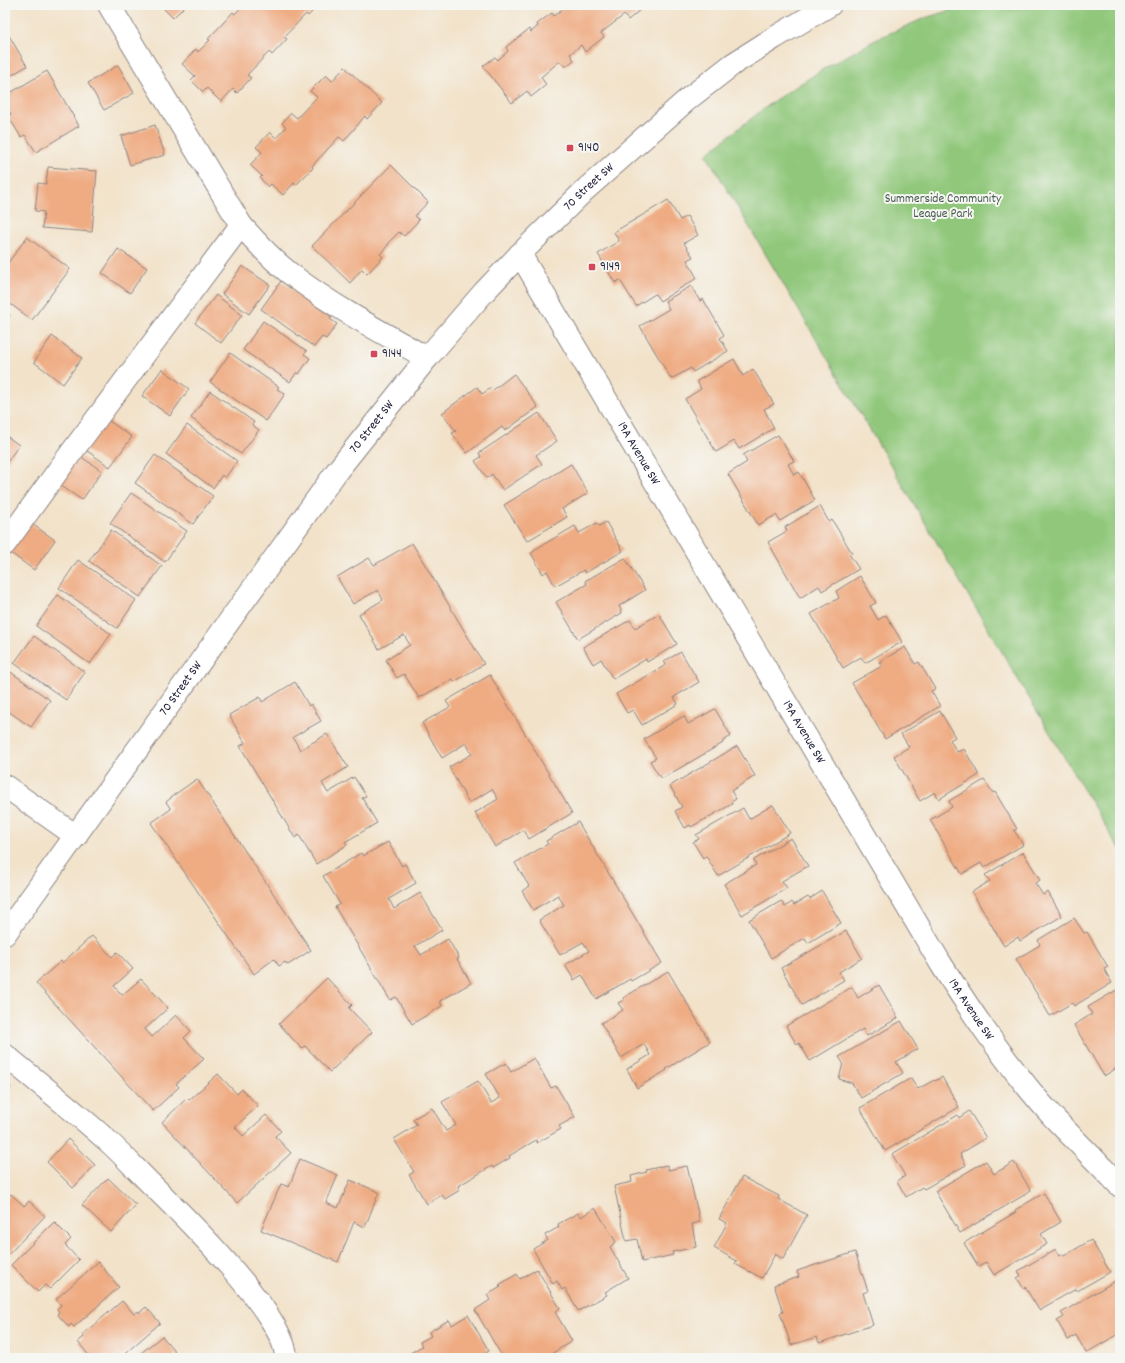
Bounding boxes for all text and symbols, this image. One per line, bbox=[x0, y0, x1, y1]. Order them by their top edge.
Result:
place label: 9140 bbox=[578, 139, 599, 158]
marker: 9140 bbox=[565, 143, 575, 153]
street label: 70 Street SW bbox=[560, 158, 619, 215]
park label: Summerside Community League Park bbox=[885, 190, 1002, 224]
place label: 9149 bbox=[600, 258, 620, 277]
marker: 9149 bbox=[587, 262, 597, 272]
place label: 9144 bbox=[382, 345, 402, 364]
marker: 9144 bbox=[369, 349, 379, 359]
street label: 70 Street SW bbox=[345, 396, 399, 458]
street label: 19A Avenue SW bbox=[612, 418, 665, 489]
street label: 70 Street SW bbox=[155, 657, 207, 720]
street label: 19A Avenue SW bbox=[777, 697, 830, 768]
street label: 19A Avenue SW bbox=[943, 975, 999, 1045]

